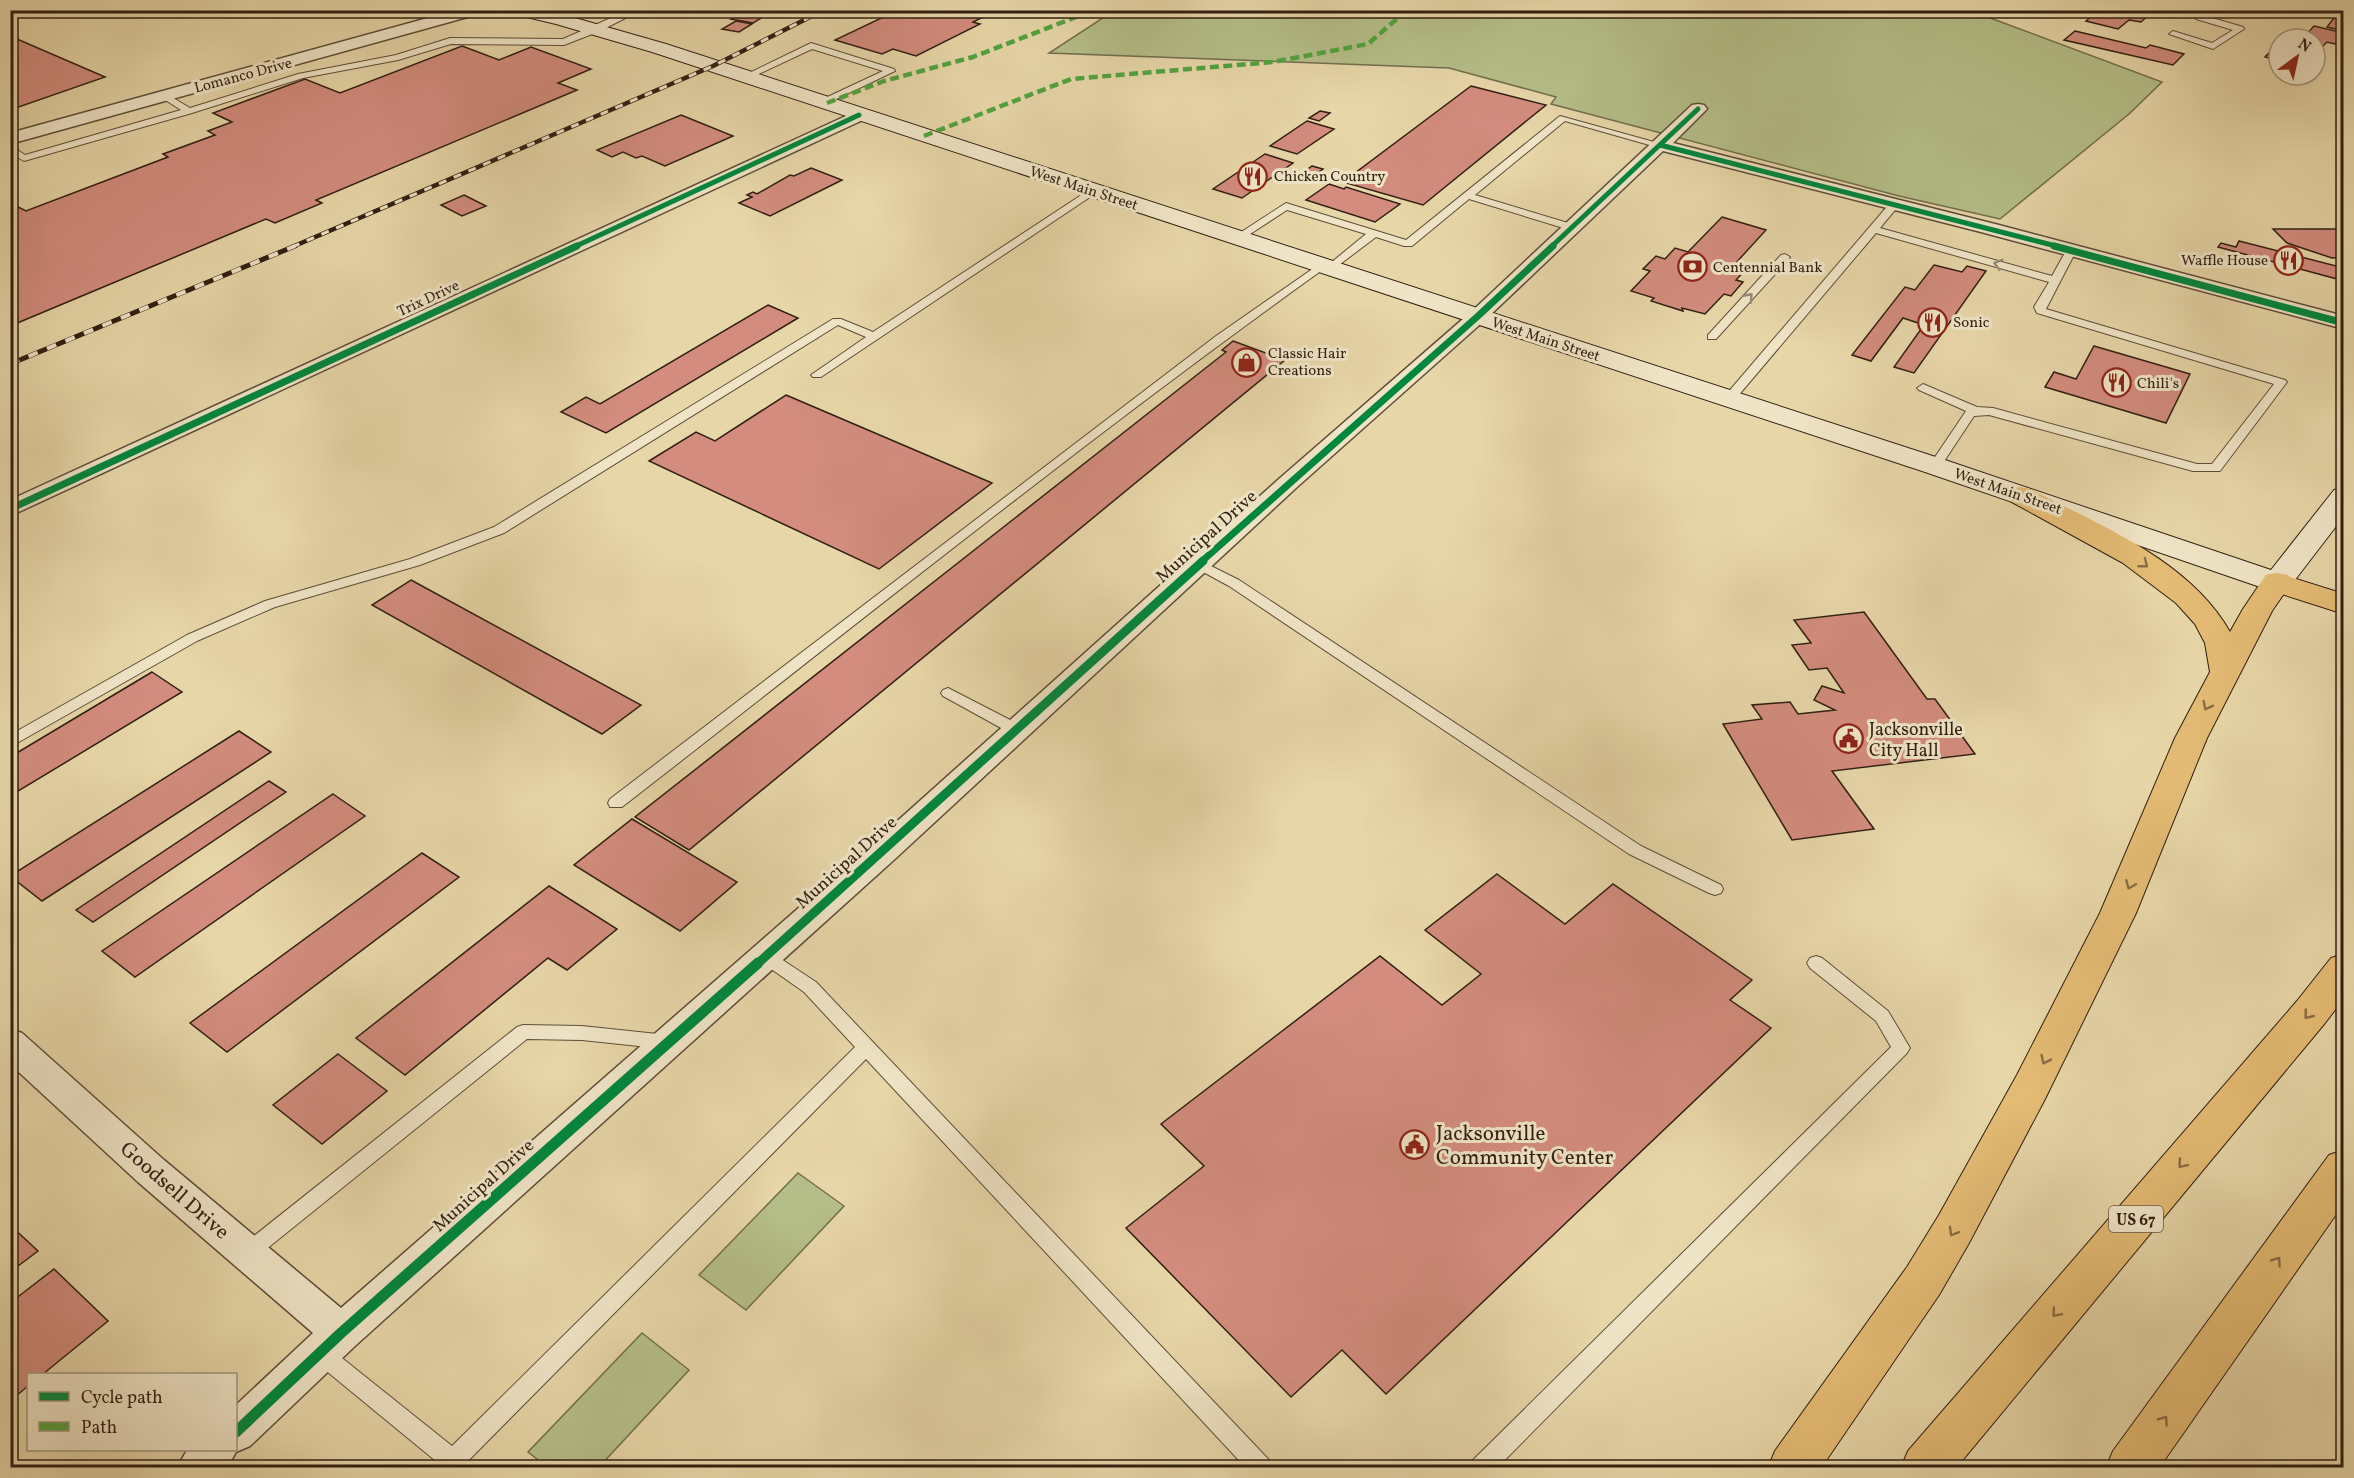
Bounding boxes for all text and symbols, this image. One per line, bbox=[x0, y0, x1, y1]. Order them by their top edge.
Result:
north arrow bbox=[2267, 27, 2327, 87]
text: N bbox=[2293, 34, 2315, 59]
street label: Lomanco Drive bbox=[192, 53, 295, 100]
restaurant icon: Chicken Country bbox=[1237, 160, 1269, 192]
street label: West Main Street bbox=[1027, 162, 1140, 217]
place label: Chicken Country bbox=[1274, 167, 1385, 188]
restaurant icon: Waffle House bbox=[2273, 244, 2305, 276]
bank icon: Centennial Bank bbox=[1676, 251, 1708, 283]
place label: Waffle House bbox=[2181, 251, 2268, 272]
place label: Centennial Bank bbox=[1713, 258, 1822, 279]
one-way arrow bbox=[1994, 259, 2004, 272]
street label: Trix Drive bbox=[394, 276, 463, 323]
one-way arrow bbox=[1742, 293, 1753, 304]
restaurant icon: Sonic bbox=[1916, 306, 1948, 338]
street label: West Main Street bbox=[1489, 313, 1602, 368]
place label: Sonic bbox=[1953, 313, 1990, 334]
place label: Classic Hair Creations bbox=[1268, 344, 1346, 382]
shop icon: Classic Hair Creations bbox=[1231, 346, 1263, 378]
restaurant icon: Chili's bbox=[2100, 367, 2132, 399]
place label: Chili's bbox=[2137, 374, 2179, 395]
street label: West Main Street bbox=[1951, 464, 2064, 521]
street label: Municipal Drive bbox=[1151, 485, 1263, 589]
one-way arrow bbox=[2138, 556, 2149, 567]
one-way arrow bbox=[2203, 700, 2214, 710]
place label: Jacksonville City Hall bbox=[1869, 718, 1963, 764]
public building icon: Jacksonville City Hall bbox=[1832, 723, 1864, 755]
street label: Municipal Drive bbox=[791, 811, 903, 915]
one-way arrow bbox=[2125, 879, 2137, 890]
one-way arrow bbox=[2304, 1009, 2315, 1020]
one-way arrow bbox=[2041, 1054, 2052, 1065]
place label: Jacksonville Community Center bbox=[1436, 1120, 1613, 1173]
public building icon: Jacksonville Community Center bbox=[1399, 1129, 1431, 1161]
street label: Municipal Drive bbox=[428, 1134, 540, 1238]
street label: Goodsell Drive bbox=[113, 1135, 235, 1247]
one-way arrow bbox=[2178, 1157, 2189, 1168]
road number: US 67 bbox=[2109, 1206, 2163, 1232]
one-way arrow bbox=[1948, 1226, 1960, 1236]
one-way arrow bbox=[2270, 1257, 2281, 1268]
one-way arrow bbox=[2052, 1306, 2063, 1317]
legend bbox=[27, 1373, 237, 1451]
text: Cycle path bbox=[81, 1386, 163, 1411]
one-way arrow bbox=[2157, 1415, 2168, 1426]
text: Path bbox=[81, 1416, 117, 1441]

